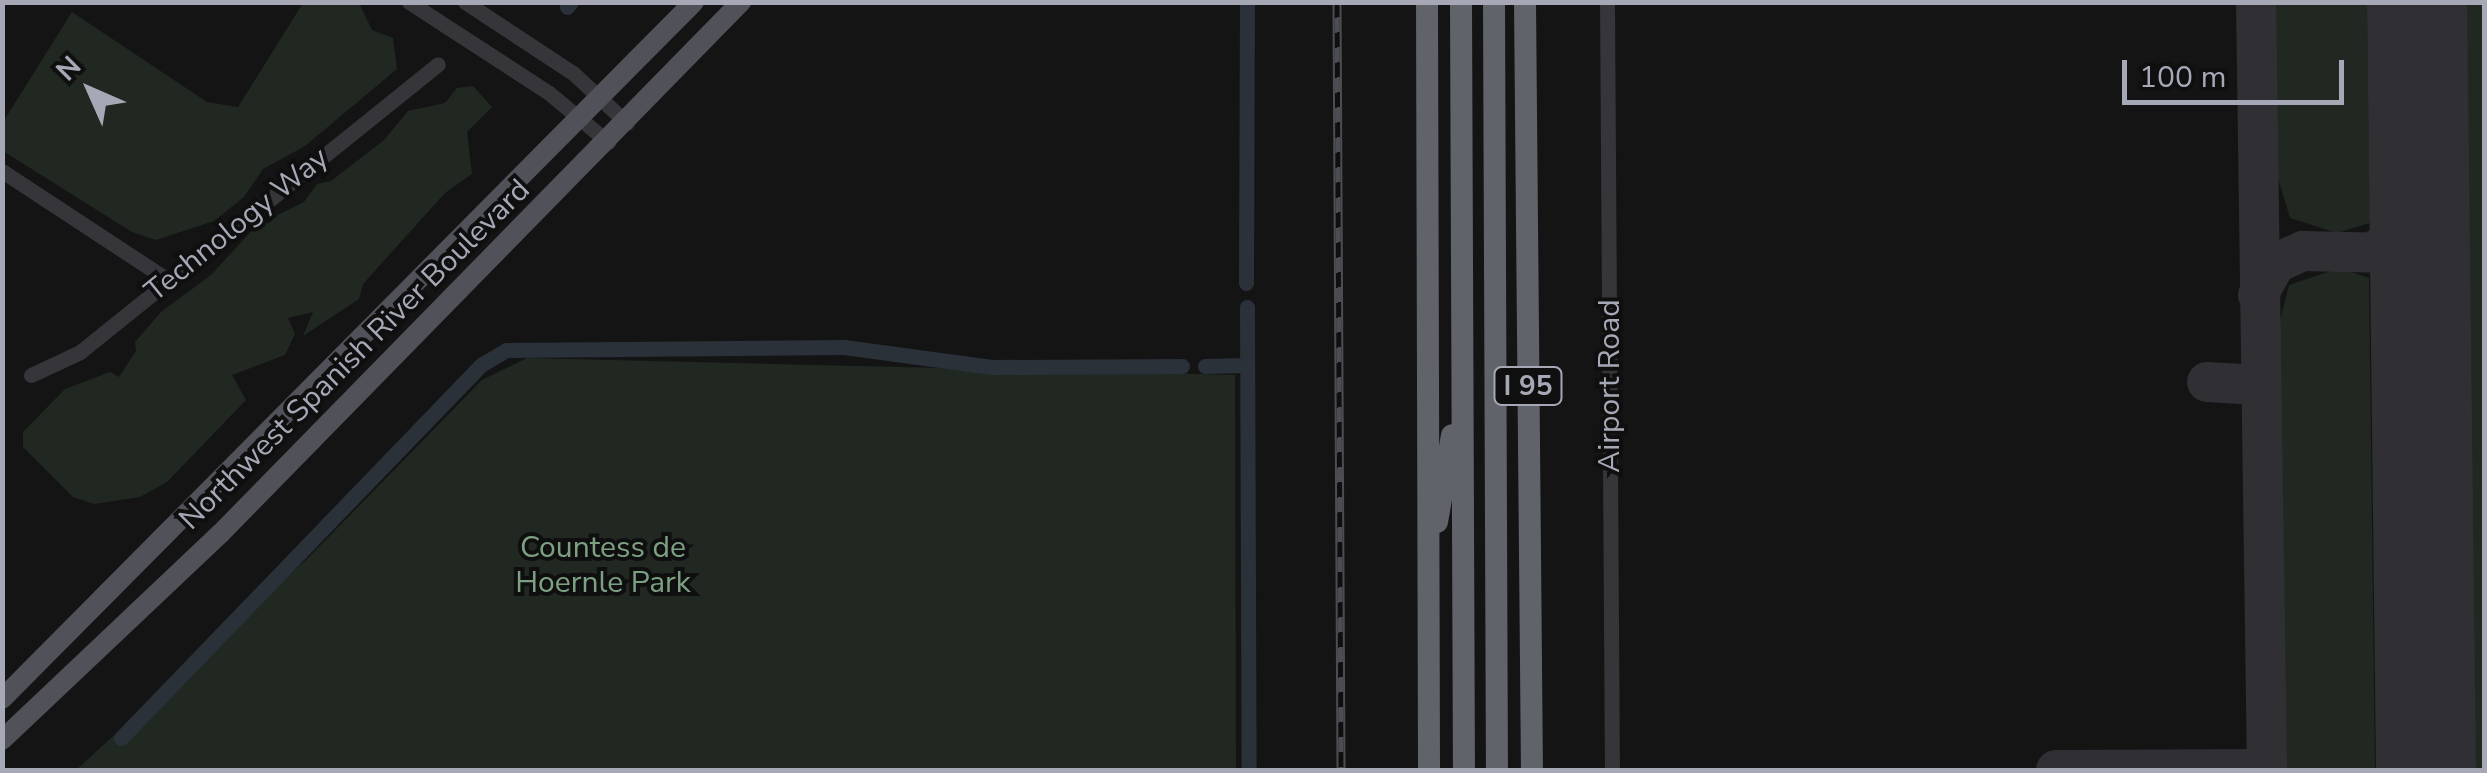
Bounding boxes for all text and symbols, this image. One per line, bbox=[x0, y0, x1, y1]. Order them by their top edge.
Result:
north arrow bbox=[40, 40, 140, 140]
scale bar bbox=[2127, 40, 2350, 102]
text: N bbox=[48, 48, 90, 90]
text: 100 m bbox=[2139, 57, 2226, 98]
street label: Technology Way bbox=[138, 140, 336, 310]
street label: Northwest Spanish River Boulevard bbox=[172, 172, 538, 538]
street label: Airport Road bbox=[1592, 299, 1628, 473]
road number: I 95 bbox=[1493, 363, 1563, 409]
park label: Countess de Hoernle Park bbox=[515, 530, 691, 600]

